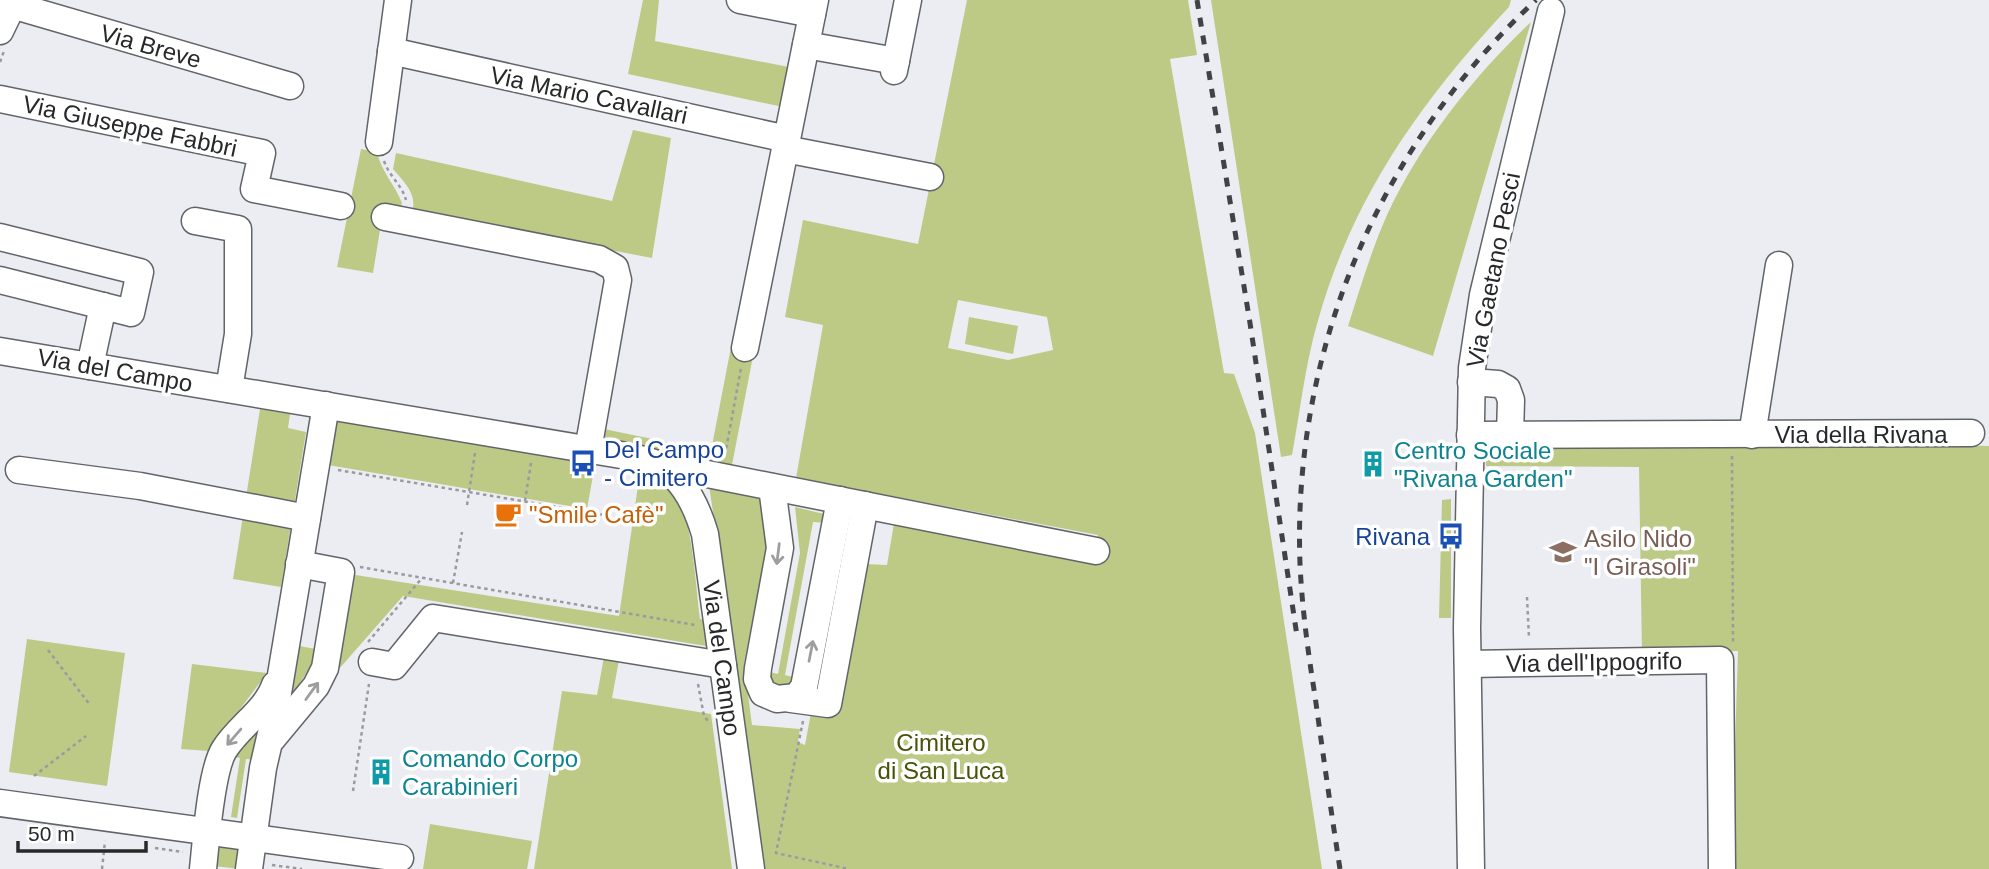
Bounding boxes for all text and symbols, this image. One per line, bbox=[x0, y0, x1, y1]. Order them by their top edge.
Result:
street label: Via Breve bbox=[97, 19, 205, 73]
street label: Via Mario Cavallari bbox=[488, 61, 690, 129]
street label: Via Giuseppe Fabbri bbox=[20, 90, 240, 162]
street label: Via Gaetano Pesci bbox=[1461, 170, 1525, 370]
street label: Via del Campo bbox=[35, 343, 195, 397]
street label: Via della Rivana bbox=[1774, 421, 1948, 448]
place label: Del Campo - Cimitero bbox=[604, 436, 724, 491]
place label: Centro Sociale "Rivana Garden" bbox=[1394, 437, 1572, 492]
bus stop icon: Del Campo - Cimitero bbox=[568, 448, 598, 478]
building icon: Centro Sociale "Rivana Garden" bbox=[1358, 449, 1388, 479]
cafe icon: "Smile Cafè" bbox=[493, 499, 523, 529]
place label: "Smile Cafè" bbox=[529, 501, 663, 528]
bus stop icon: Rivana bbox=[1436, 521, 1466, 551]
place label: Rivana bbox=[1355, 523, 1431, 550]
place label: Asilo Nido "I Girasoli" bbox=[1584, 525, 1696, 580]
school or university icon: Asilo Nido "I Girasoli" bbox=[1548, 537, 1578, 567]
one-way arrow bbox=[772, 542, 785, 565]
street label: Via del Campo bbox=[698, 578, 746, 738]
one-way arrow bbox=[805, 640, 818, 663]
street label: Via dell'Ippogrifo bbox=[1506, 647, 1682, 677]
one-way arrow bbox=[304, 681, 319, 700]
one-way arrow bbox=[226, 728, 242, 746]
park label: Cimitero di San Luca bbox=[878, 729, 1005, 784]
place label: Comando Corpo Carabinieri bbox=[402, 745, 578, 800]
building icon: Comando Corpo Carabinieri bbox=[366, 757, 396, 787]
scale bar bbox=[18, 810, 145, 854]
text: 50 m bbox=[28, 822, 75, 845]

